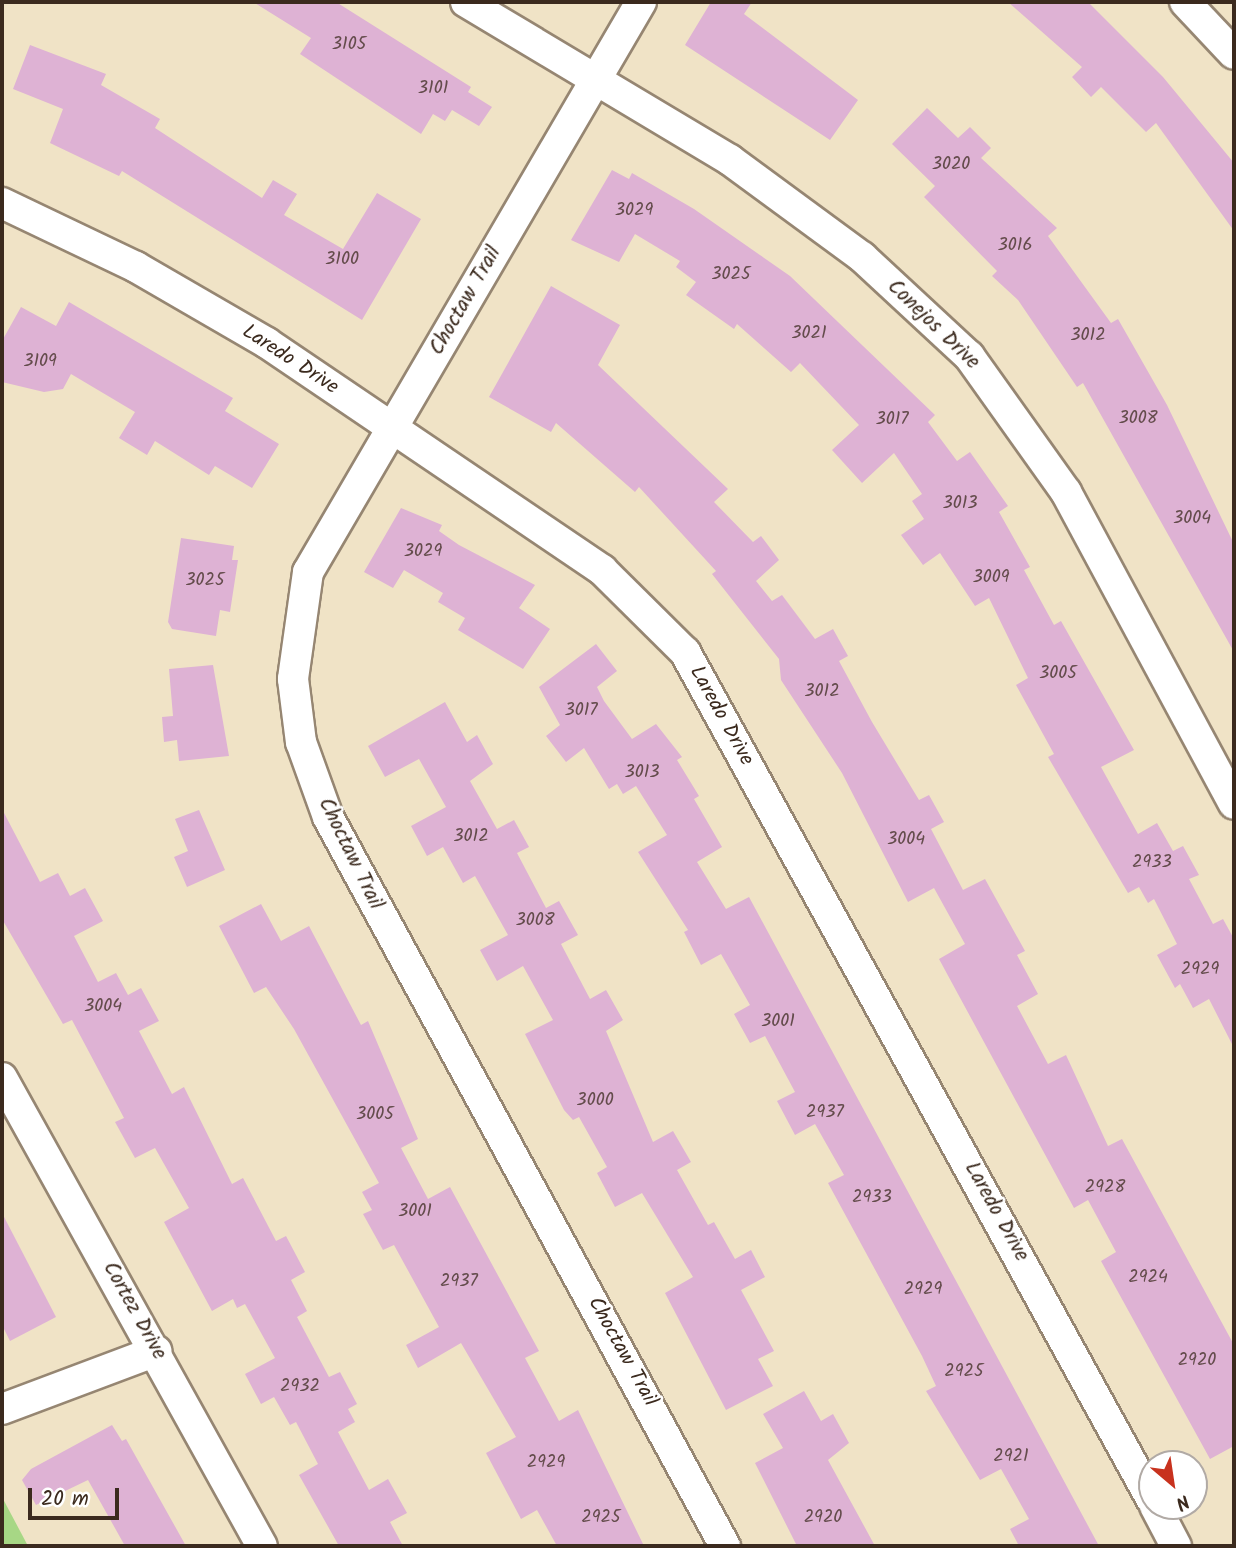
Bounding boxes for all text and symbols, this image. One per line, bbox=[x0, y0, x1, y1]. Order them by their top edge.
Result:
house number: 3105 bbox=[332, 34, 366, 56]
house number: 3101 bbox=[418, 78, 448, 100]
house number: 3020 bbox=[932, 154, 970, 176]
house number: 3029 bbox=[615, 200, 653, 222]
house number: 3016 bbox=[998, 235, 1032, 257]
street label: Choctaw Trail bbox=[425, 242, 507, 360]
house number: 3100 bbox=[325, 249, 359, 271]
house number: 3025 bbox=[711, 264, 751, 286]
street label: Conejos Drive bbox=[882, 275, 984, 375]
street label: Laredo Drive bbox=[237, 319, 343, 401]
house number: 3021 bbox=[791, 323, 827, 345]
house number: 3012 bbox=[1070, 325, 1106, 347]
house number: 3109 bbox=[23, 351, 57, 373]
house number: 3008 bbox=[1118, 408, 1158, 430]
house number: 3017 bbox=[875, 409, 909, 431]
house number: 3013 bbox=[942, 493, 978, 515]
house number: 3004 bbox=[1173, 508, 1211, 530]
house number: 3029 bbox=[404, 541, 442, 563]
house number: 3009 bbox=[972, 567, 1010, 589]
house number: 3025 bbox=[185, 570, 225, 592]
street label: Laredo Drive bbox=[683, 662, 759, 770]
house number: 3005 bbox=[1039, 663, 1077, 685]
house number: 3012 bbox=[804, 681, 840, 703]
house number: 3017 bbox=[564, 700, 598, 722]
house number: 3013 bbox=[624, 762, 660, 784]
street label: Choctaw Trail bbox=[312, 794, 388, 914]
house number: 3012 bbox=[453, 826, 489, 848]
house number: 3004 bbox=[887, 829, 925, 851]
house number: 2933 bbox=[1132, 852, 1172, 874]
house number: 3008 bbox=[515, 910, 555, 932]
house number: 2929 bbox=[1181, 959, 1219, 981]
house number: 3004 bbox=[84, 996, 122, 1018]
house number: 3001 bbox=[761, 1011, 795, 1033]
house number: 3000 bbox=[576, 1090, 614, 1112]
house number: 2937 bbox=[806, 1102, 844, 1124]
house number: 3005 bbox=[356, 1104, 394, 1126]
street label: Laredo Drive bbox=[958, 1158, 1034, 1266]
house number: 2928 bbox=[1085, 1177, 1125, 1199]
house number: 2933 bbox=[852, 1187, 892, 1209]
house number: 3001 bbox=[398, 1201, 432, 1223]
street label: Cortez Drive bbox=[97, 1258, 171, 1364]
house number: 2924 bbox=[1128, 1267, 1168, 1289]
house number: 2937 bbox=[440, 1271, 478, 1293]
house number: 2929 bbox=[904, 1279, 942, 1301]
street label: Choctaw Trail bbox=[582, 1293, 662, 1411]
house number: 2920 bbox=[1178, 1350, 1216, 1372]
house number: 2925 bbox=[944, 1361, 984, 1383]
house number: 2932 bbox=[280, 1376, 320, 1398]
house number: 2921 bbox=[993, 1446, 1029, 1468]
north arrow bbox=[1138, 1450, 1208, 1520]
house number: 2929 bbox=[527, 1452, 565, 1474]
scale bar bbox=[32, 1474, 122, 1518]
text: 20 m bbox=[41, 1483, 89, 1516]
text: N bbox=[1170, 1486, 1195, 1518]
house number: 2925 bbox=[581, 1507, 621, 1529]
house number: 2920 bbox=[804, 1507, 842, 1529]

